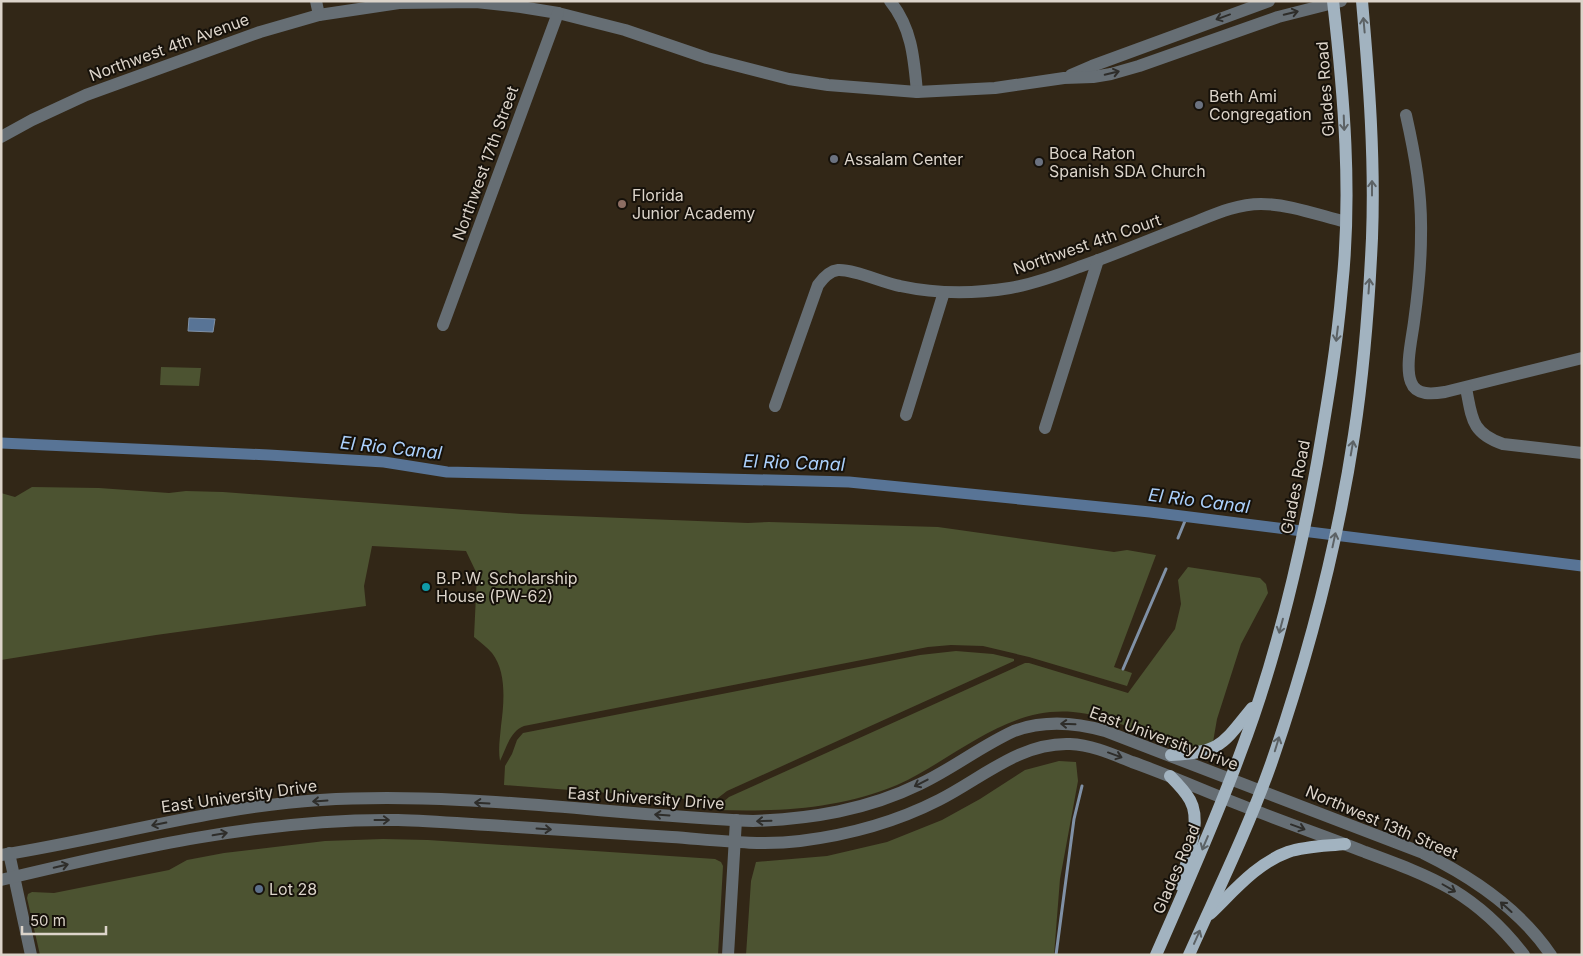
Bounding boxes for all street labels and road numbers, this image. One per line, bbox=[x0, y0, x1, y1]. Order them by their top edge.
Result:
street label: Northwest 4th Avenue bbox=[86, 9, 252, 85]
street label: Glades Road bbox=[1312, 41, 1338, 137]
street label: Northwest 17th Street bbox=[448, 83, 522, 243]
street label: Northwest 4th Court bbox=[1011, 209, 1163, 279]
street label: Glades Road bbox=[1276, 438, 1314, 536]
street label: East University Drive bbox=[1087, 702, 1241, 774]
street label: East University Drive bbox=[160, 775, 318, 817]
street label: Northwest 13th Street bbox=[1303, 781, 1461, 863]
street label: East University Drive bbox=[567, 783, 725, 813]
street label: Glades Road bbox=[1148, 821, 1204, 917]

